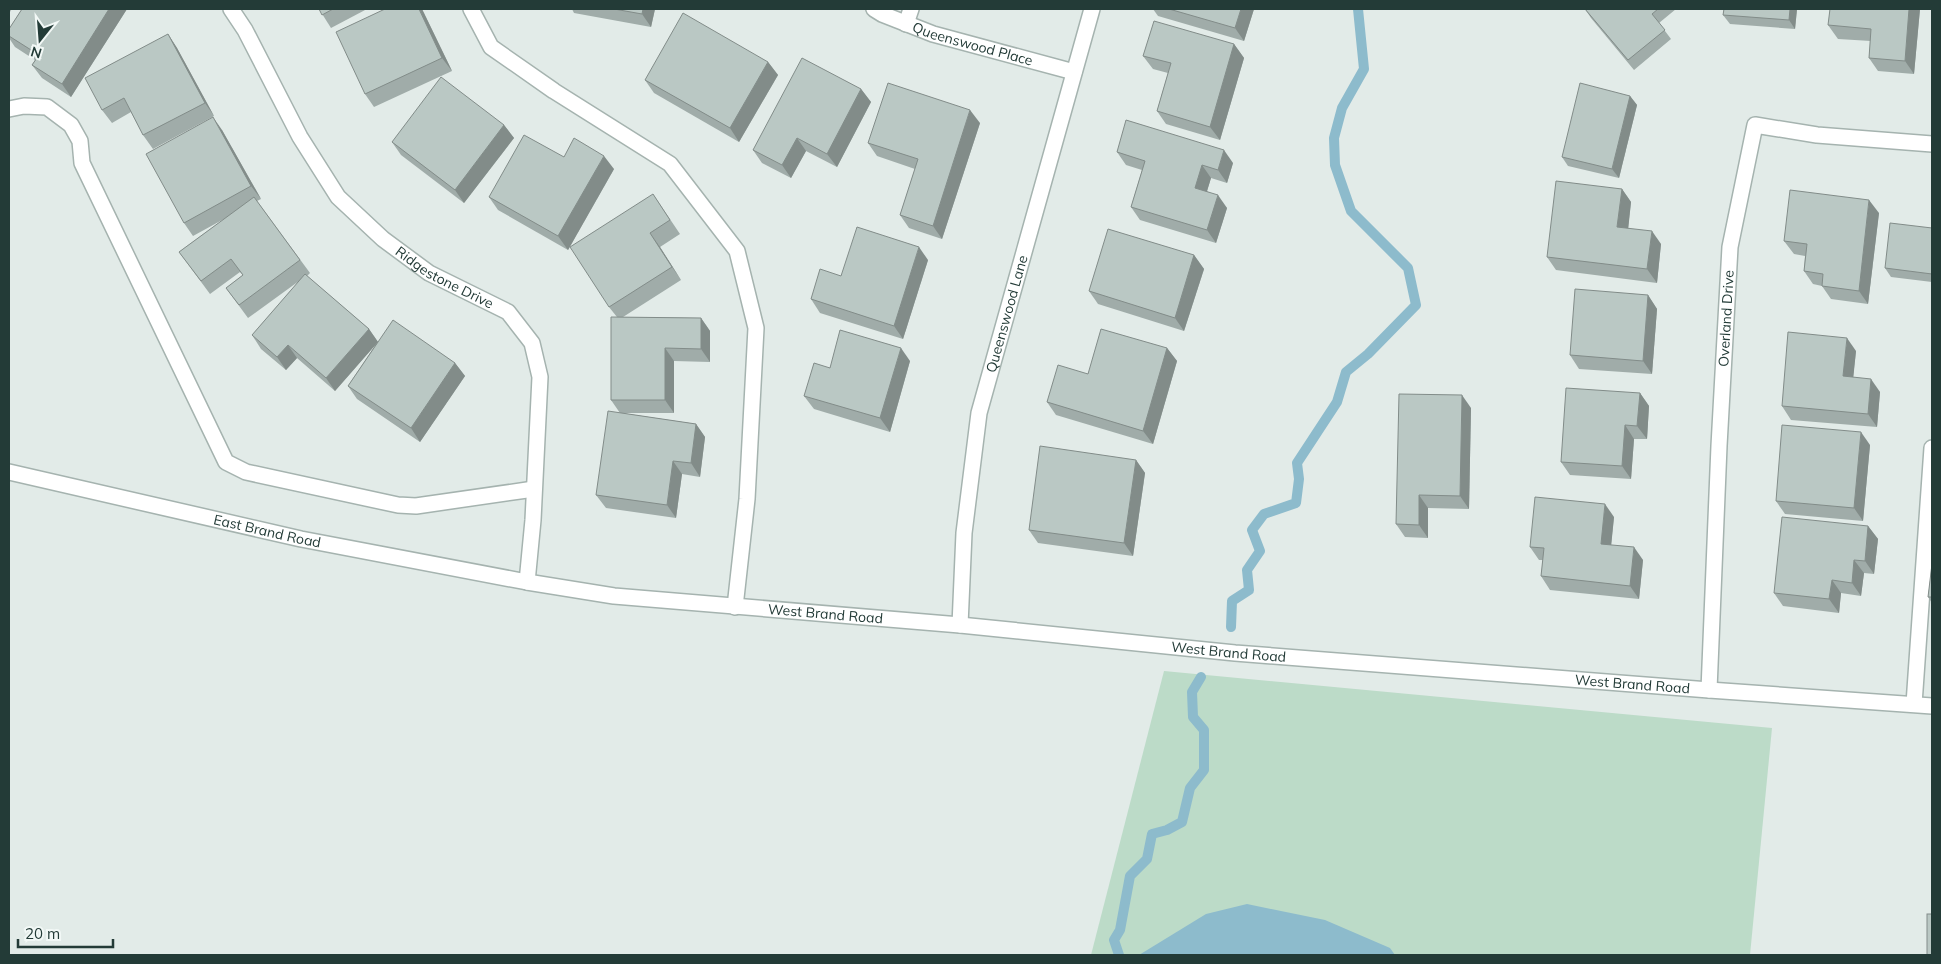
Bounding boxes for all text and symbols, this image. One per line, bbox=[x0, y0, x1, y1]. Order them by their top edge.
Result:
north arrow bbox=[15, 15, 65, 65]
street label: Queenswood Place bbox=[910, 18, 1035, 70]
text: N bbox=[29, 42, 44, 63]
street label: Ridgestone Drive bbox=[392, 242, 497, 312]
street label: Queenswood Lane bbox=[982, 253, 1032, 375]
street label: Overland Drive bbox=[1714, 270, 1738, 367]
street label: East Brand Road bbox=[212, 510, 323, 552]
street label: West Brand Road bbox=[767, 600, 884, 628]
street label: West Brand Road bbox=[1170, 638, 1287, 666]
street label: West Brand Road bbox=[1574, 671, 1691, 697]
scale bar bbox=[18, 916, 112, 948]
text: 20 m bbox=[25, 924, 60, 943]

